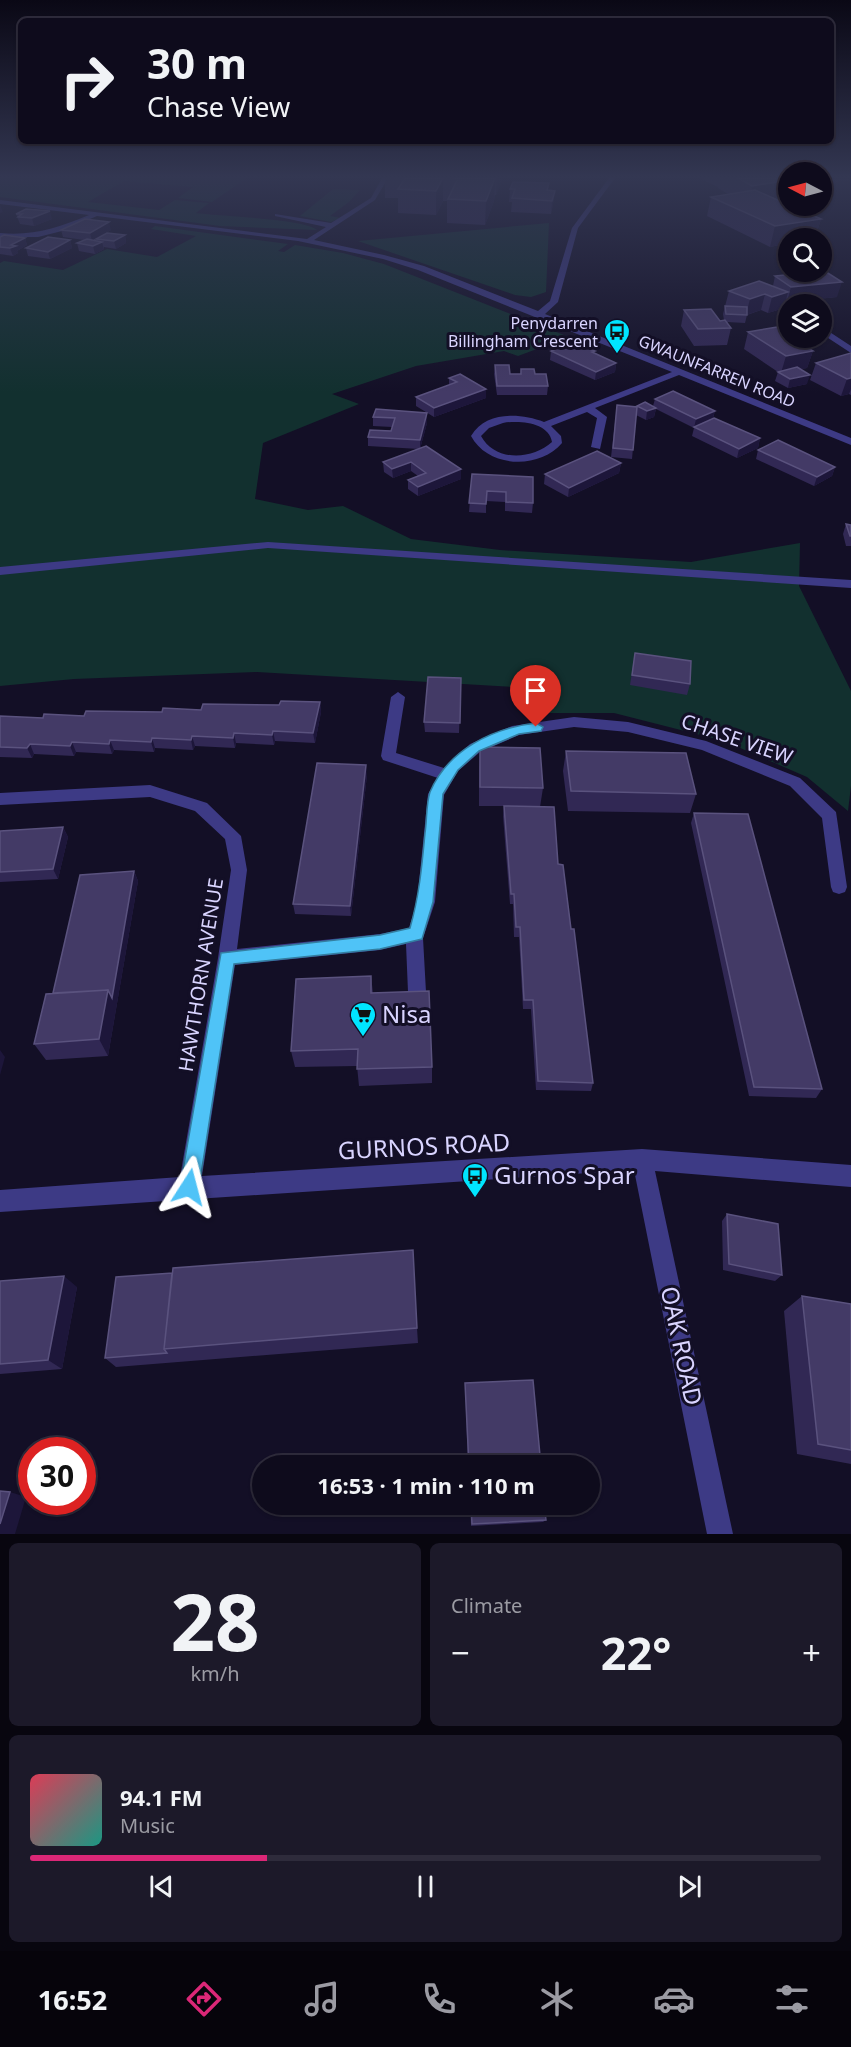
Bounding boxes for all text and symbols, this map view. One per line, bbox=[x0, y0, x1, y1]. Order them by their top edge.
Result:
text: 30 m bbox=[147, 34, 247, 91]
icon: right bbox=[48, 42, 126, 120]
text: Chase View bbox=[147, 88, 290, 125]
north arrow bbox=[778, 162, 832, 216]
map controls bbox=[778, 162, 832, 348]
button: search bbox=[778, 228, 832, 282]
button: layers bbox=[778, 294, 832, 348]
place label: Penydarren Billingham Crescent bbox=[448, 312, 598, 352]
bus stop icon: Penydarren Billingham Crescent bbox=[602, 317, 632, 355]
street label: GWAUNFARREN ROAD bbox=[635, 329, 799, 413]
pin bbox=[510, 665, 561, 727]
icon: arrive bbox=[519, 674, 552, 707]
street label: CHASE VIEW bbox=[678, 707, 797, 770]
street label: HAWTHORN AVENUE bbox=[172, 876, 229, 1074]
place label: Nisa bbox=[382, 997, 431, 1030]
supermarket icon: Nisa bbox=[348, 1000, 378, 1038]
street label: GURNOS ROAD bbox=[337, 1125, 511, 1166]
position arrow bbox=[157, 1155, 221, 1219]
place label: Gurnos Spar bbox=[494, 1158, 635, 1191]
bus stop icon: Gurnos Spar bbox=[460, 1161, 490, 1199]
street label: OAK ROAD bbox=[654, 1283, 711, 1408]
speed limit sign: 30 bbox=[18, 1437, 96, 1515]
text: 16:53 · 1 min · 110 m bbox=[317, 1470, 535, 1500]
text: 28 bbox=[170, 1568, 260, 1674]
text: Climate bbox=[451, 1592, 522, 1619]
text: 22° bbox=[601, 1622, 671, 1683]
text: − bbox=[451, 1630, 470, 1675]
text: + bbox=[802, 1630, 821, 1675]
text: km/h bbox=[190, 1660, 240, 1687]
text: 94.1 FM bbox=[120, 1782, 202, 1812]
text: Music bbox=[120, 1812, 175, 1839]
icon: previous bbox=[145, 1870, 178, 1903]
icon: pause bbox=[409, 1870, 442, 1903]
icon: next bbox=[673, 1870, 706, 1903]
icon: directions bbox=[183, 1978, 225, 2020]
icon: music bbox=[301, 1978, 343, 2020]
icon: phone bbox=[418, 1978, 460, 2020]
icon: climate bbox=[536, 1978, 578, 2020]
icon: car bbox=[653, 1978, 695, 2020]
icon: filters bbox=[771, 1978, 813, 2020]
text: 16:52 bbox=[38, 1981, 107, 2018]

